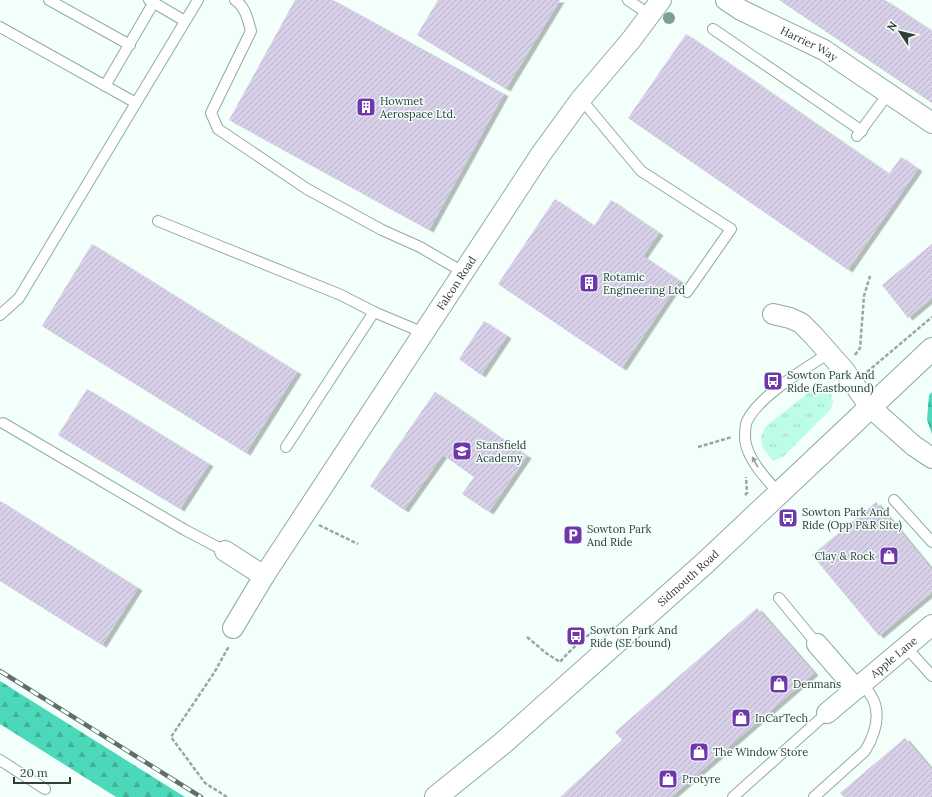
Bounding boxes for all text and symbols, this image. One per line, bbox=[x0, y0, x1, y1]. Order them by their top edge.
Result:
north arrow bbox=[880, 12, 920, 52]
text: N bbox=[884, 18, 900, 34]
street label: Harrier Way bbox=[778, 23, 841, 64]
place label: Howmet Aerospace Ltd. bbox=[379, 94, 456, 121]
building icon: Howmet Aerospace Ltd. bbox=[355, 96, 377, 118]
street label: Falcon Road bbox=[434, 253, 479, 313]
place label: Rotamic Engineering Ltd bbox=[603, 270, 686, 297]
building icon: Rotamic Engineering Ltd bbox=[578, 272, 600, 294]
place label: Sowton Park And Ride (Eastbound) bbox=[787, 368, 875, 396]
bus stop icon: Sowton Park And Ride (Eastbound) bbox=[762, 370, 784, 392]
place label: Stansfield Academy bbox=[475, 438, 527, 465]
school or university icon: Stansfield Academy bbox=[451, 440, 473, 462]
one-way arrow bbox=[751, 457, 758, 468]
place label: Sowton Park And Ride (Opp P&R Site) bbox=[802, 505, 902, 533]
bus stop icon: Sowton Park And Ride (Opp P&R Site) bbox=[777, 507, 799, 529]
place label: Sowton Park And Ride bbox=[586, 522, 652, 549]
parking icon: Sowton Park And Ride bbox=[562, 524, 584, 546]
shop icon: Clay & Rock bbox=[878, 545, 900, 567]
street label: Sidmouth Road bbox=[654, 546, 722, 609]
place label: Clay & Rock bbox=[814, 549, 875, 563]
place label: Sowton Park And Ride (SE bound) bbox=[590, 623, 678, 651]
bus stop icon: Sowton Park And Ride (SE bound) bbox=[565, 625, 587, 647]
street label: Apple Lane bbox=[867, 633, 920, 681]
shop icon: Denmans bbox=[768, 673, 790, 695]
place label: Denmans bbox=[793, 677, 841, 691]
shop icon: InCarTech bbox=[730, 707, 752, 729]
place label: InCarTech bbox=[755, 711, 809, 725]
shop icon: The Window Store bbox=[688, 741, 710, 763]
place label: The Window Store bbox=[713, 745, 808, 759]
scale bar bbox=[14, 759, 70, 785]
text: 20 m bbox=[20, 765, 48, 780]
shop icon: Protyre bbox=[657, 768, 679, 790]
place label: Protyre bbox=[682, 772, 721, 786]

